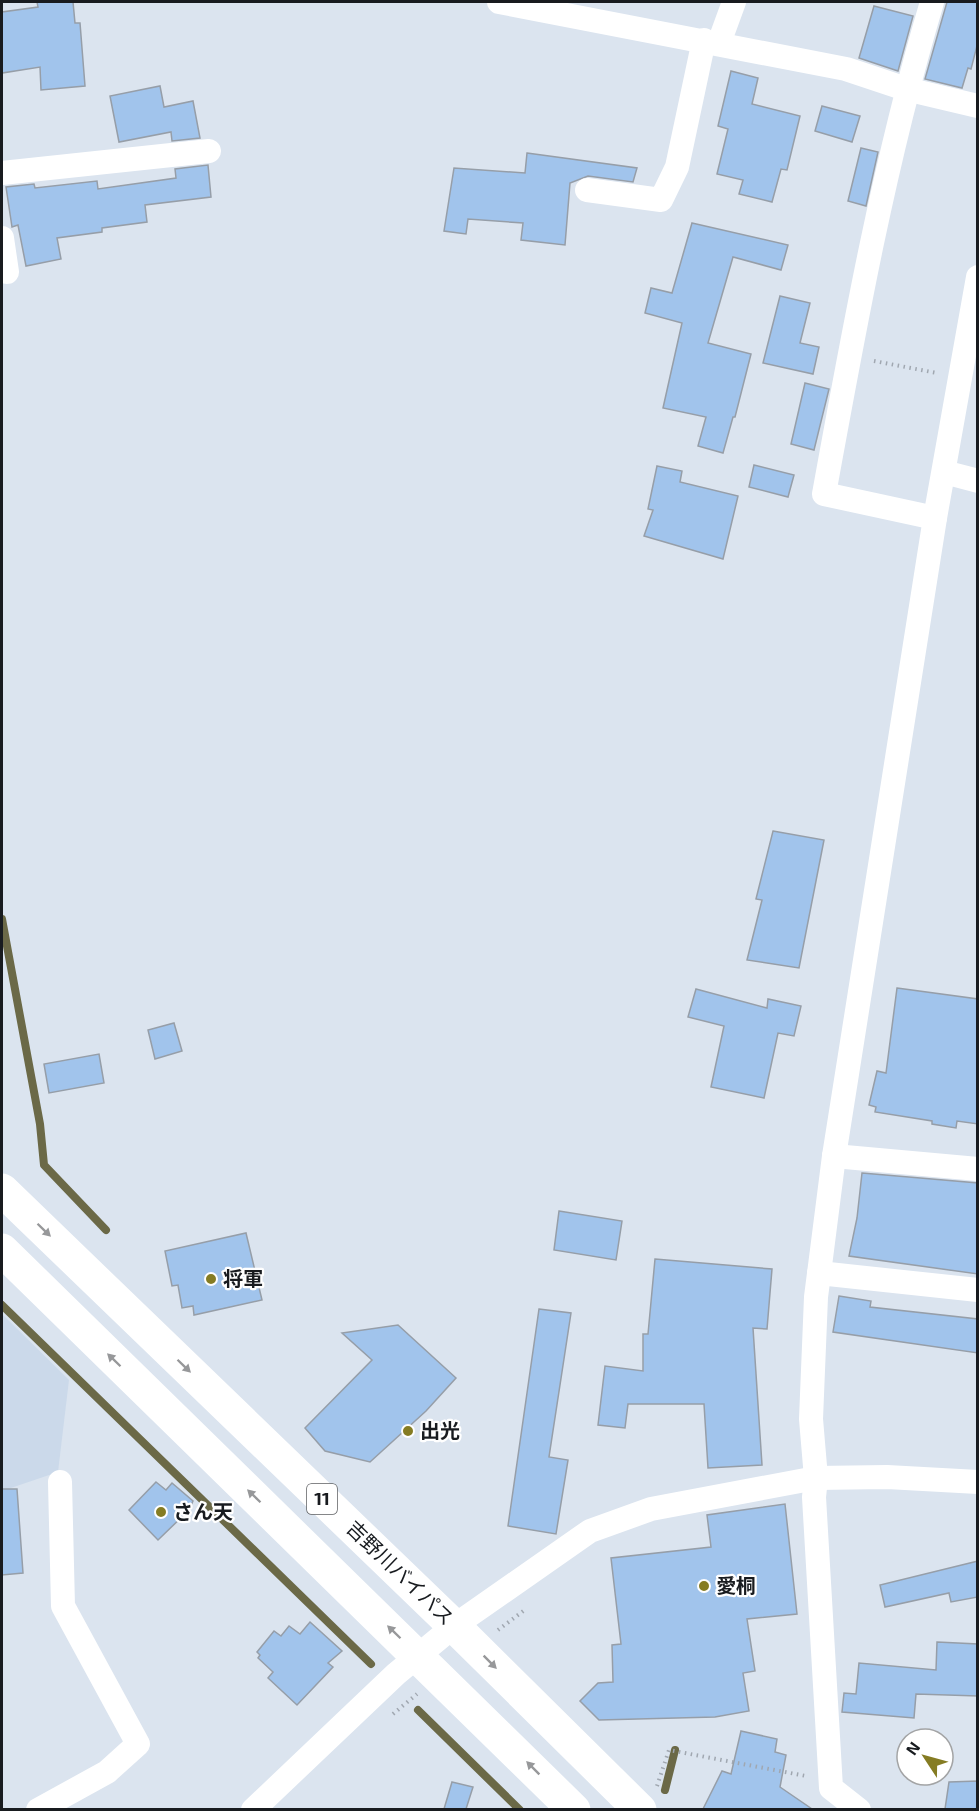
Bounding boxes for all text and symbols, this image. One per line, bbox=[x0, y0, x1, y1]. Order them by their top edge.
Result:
one-way arrow bbox=[36, 1223, 51, 1237]
place label: 将軍 bbox=[223, 1266, 263, 1290]
marker: 将軍 bbox=[204, 1272, 218, 1286]
one-way arrow bbox=[107, 1353, 121, 1367]
one-way arrow bbox=[176, 1358, 190, 1372]
place label: 出光 bbox=[420, 1418, 460, 1442]
marker: 出光 bbox=[401, 1424, 415, 1438]
road number: 11 bbox=[307, 1484, 337, 1514]
one-way arrow bbox=[247, 1489, 261, 1503]
place label: さん天 bbox=[173, 1499, 233, 1523]
marker: さん天 bbox=[154, 1505, 168, 1519]
street label: 吉野川バイパス bbox=[342, 1515, 459, 1629]
place label: 愛桐 bbox=[716, 1573, 756, 1597]
marker: 愛桐 bbox=[697, 1579, 711, 1593]
one-way arrow bbox=[387, 1625, 401, 1639]
one-way arrow bbox=[483, 1654, 497, 1668]
north arrow bbox=[895, 1727, 955, 1787]
text: N bbox=[901, 1738, 924, 1758]
one-way arrow bbox=[526, 1762, 540, 1776]

